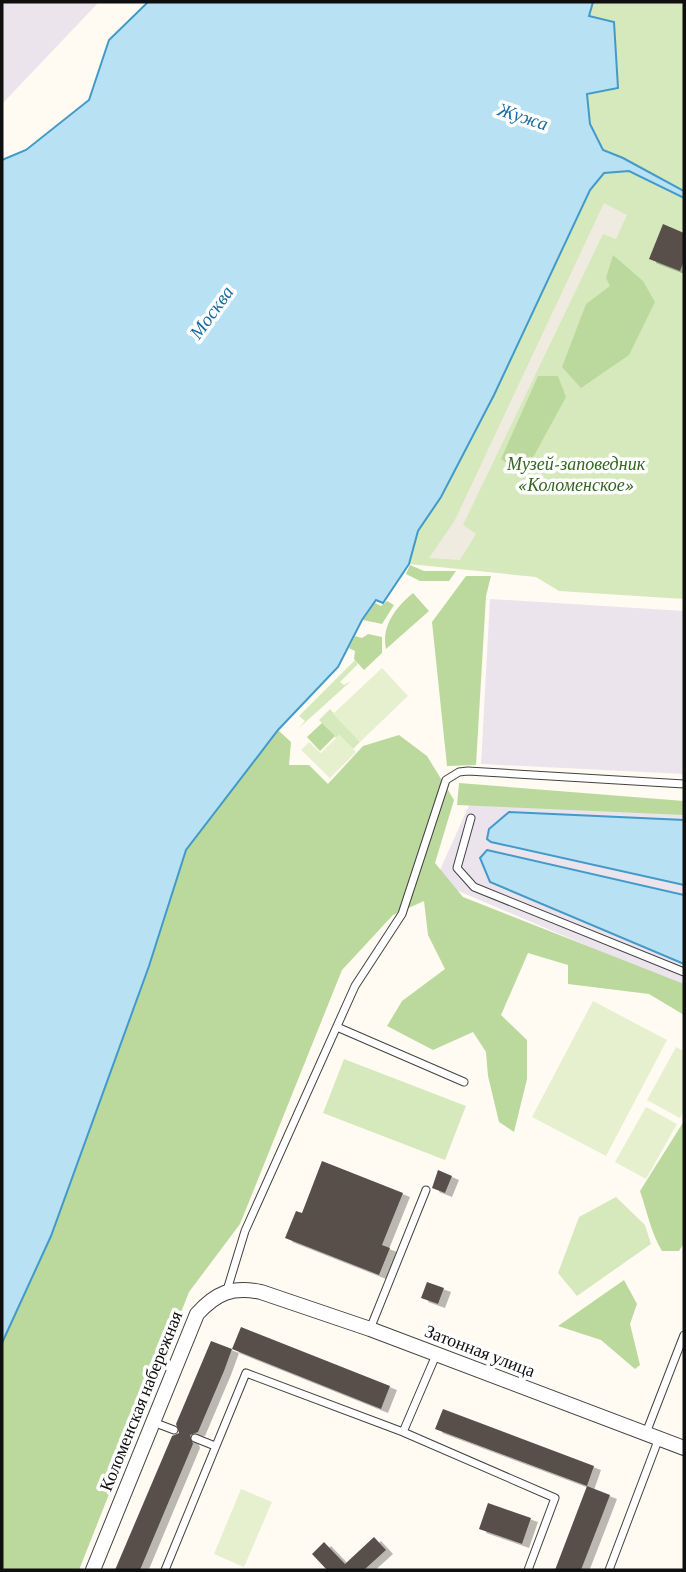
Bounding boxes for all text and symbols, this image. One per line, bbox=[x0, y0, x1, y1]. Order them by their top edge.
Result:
water label: Жужа bbox=[494, 98, 551, 134]
water label: Москва bbox=[185, 282, 238, 344]
park label: Музей-заповедник «Коломенское» bbox=[506, 454, 646, 495]
street label: Коломенская набережная bbox=[96, 1308, 186, 1494]
street label: Затонная улица bbox=[422, 1321, 538, 1381]

